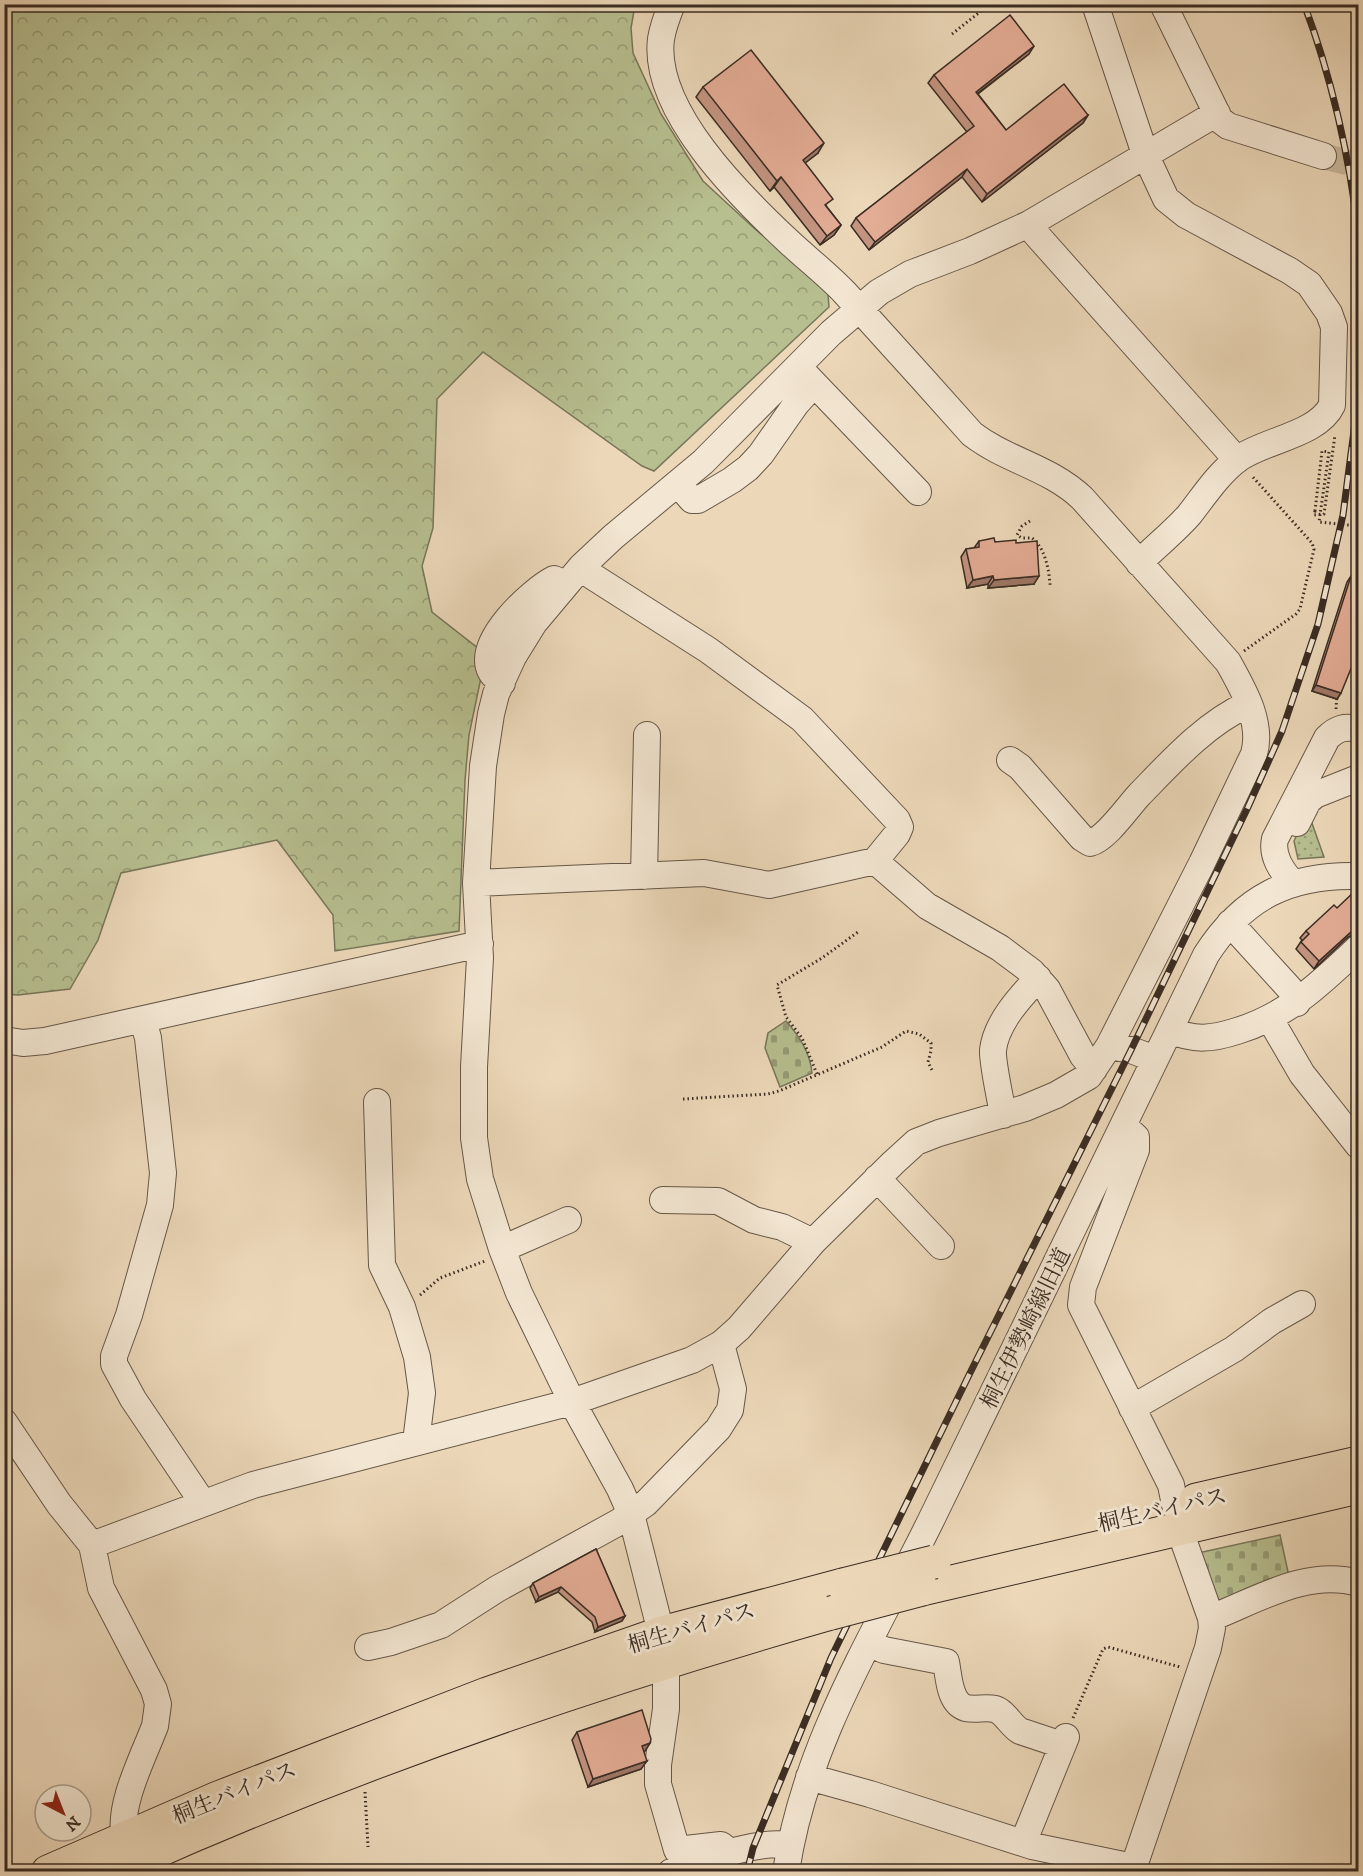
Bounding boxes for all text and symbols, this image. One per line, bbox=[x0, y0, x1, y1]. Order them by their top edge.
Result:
street label: 桐生伊勢崎線旧道 bbox=[976, 1244, 1077, 1414]
street label: 桐生バイパス bbox=[1095, 1483, 1229, 1538]
street label: 桐生バイパス bbox=[624, 1597, 758, 1660]
street label: 桐生バイパス bbox=[169, 1756, 301, 1831]
north arrow bbox=[33, 1783, 93, 1843]
text: N bbox=[61, 1812, 84, 1835]

